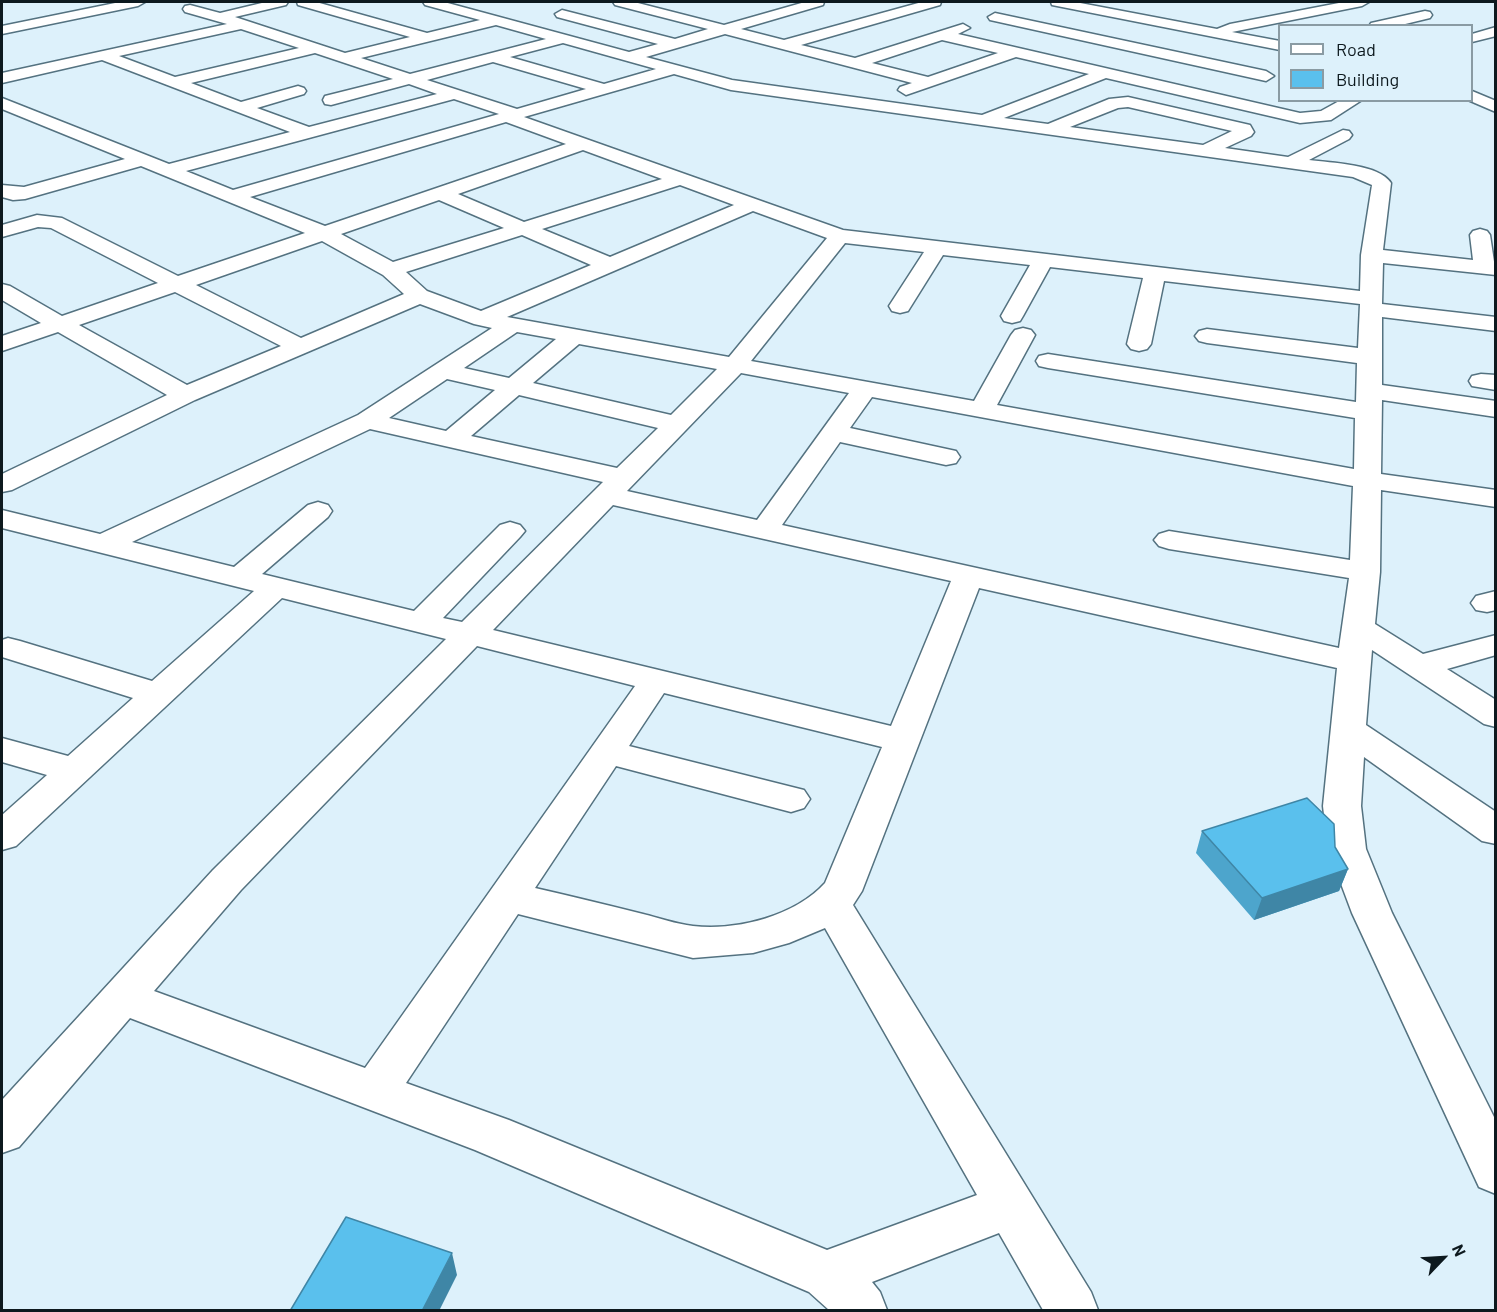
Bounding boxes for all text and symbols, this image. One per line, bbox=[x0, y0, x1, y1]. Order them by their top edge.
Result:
legend bbox=[1278, 24, 1473, 102]
text: Road bbox=[1336, 38, 1376, 60]
text: Building bbox=[1336, 68, 1399, 90]
north arrow bbox=[1413, 1228, 1473, 1288]
text: N bbox=[1449, 1241, 1471, 1259]

